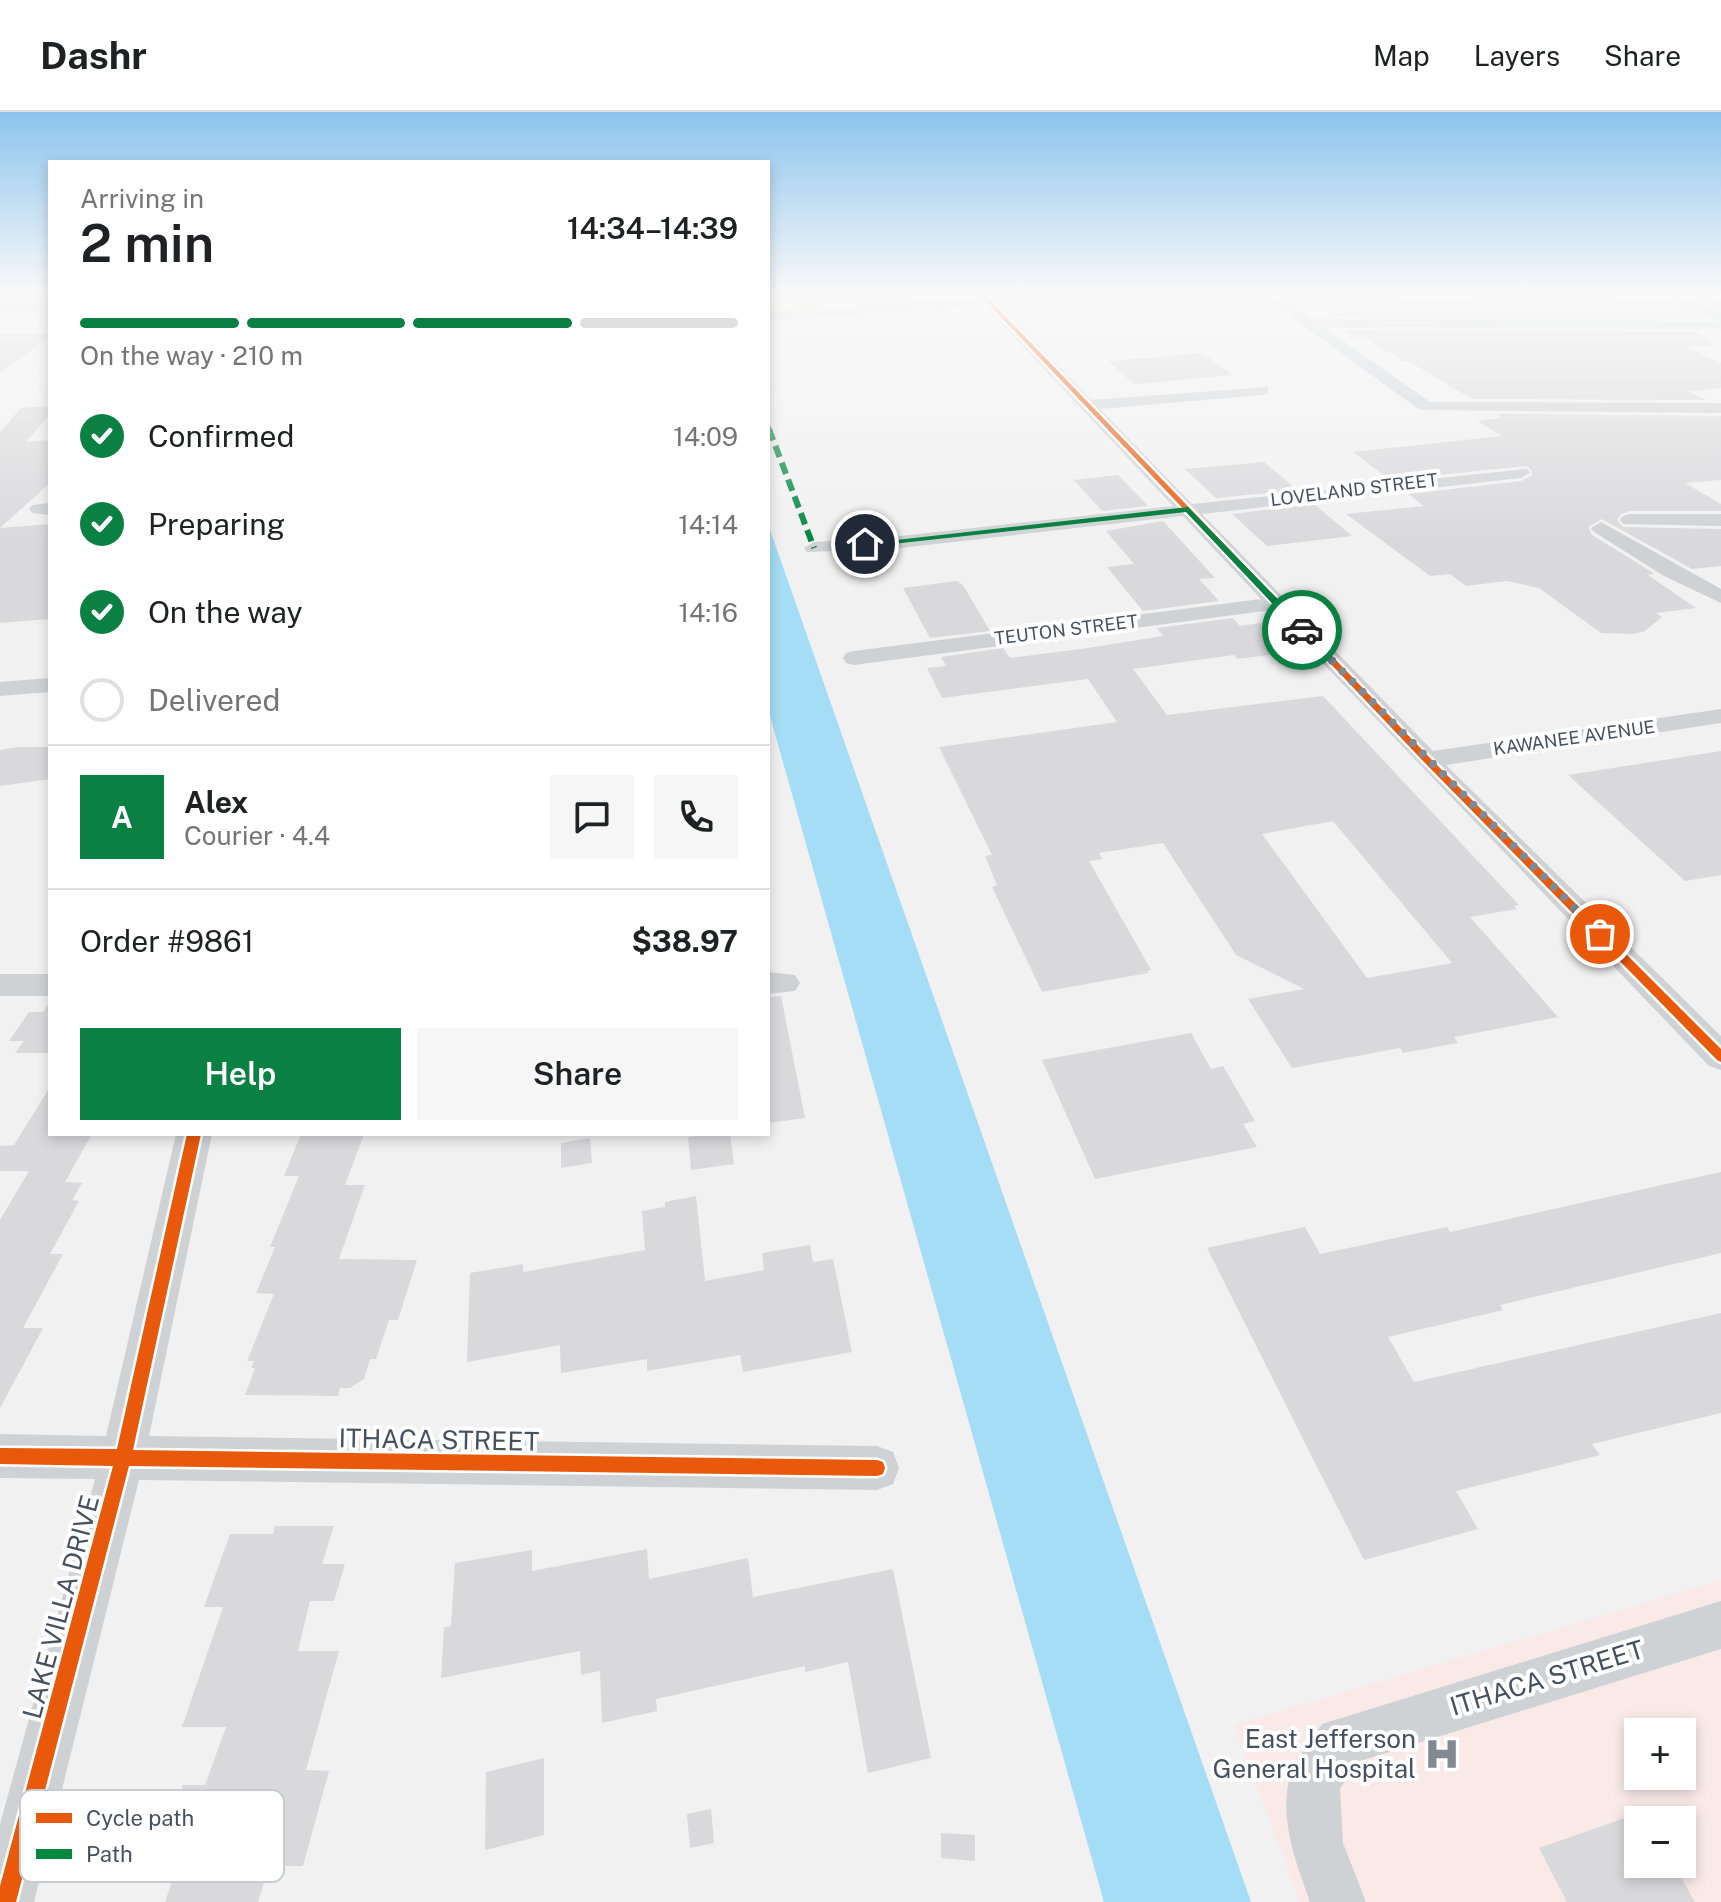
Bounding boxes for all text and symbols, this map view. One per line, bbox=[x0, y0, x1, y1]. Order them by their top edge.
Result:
text: Dashr bbox=[40, 33, 147, 78]
text: Map bbox=[1373, 39, 1430, 72]
text: Layers bbox=[1474, 39, 1560, 72]
text: Share bbox=[1604, 39, 1681, 72]
text: Arriving in bbox=[80, 183, 204, 214]
text: 14:34–14:39 bbox=[567, 210, 738, 246]
text: 2 min bbox=[80, 213, 214, 274]
text: On the way · 210 m bbox=[80, 340, 303, 371]
icon: check bbox=[80, 414, 124, 458]
text: Confirmed bbox=[148, 418, 294, 454]
text: 14:09 bbox=[673, 421, 738, 452]
street label: LOVELAND STREET bbox=[1269, 469, 1439, 510]
icon: check bbox=[80, 502, 124, 546]
text: Preparing bbox=[148, 506, 285, 542]
text: 14:14 bbox=[678, 509, 738, 540]
pin bbox=[831, 510, 899, 578]
icon: home bbox=[843, 522, 887, 566]
icon: check bbox=[80, 590, 124, 634]
courier bbox=[1262, 590, 1342, 670]
text: On the way bbox=[148, 594, 302, 630]
text: 14:16 bbox=[678, 597, 738, 628]
icon: car bbox=[1280, 608, 1324, 652]
street label: TEUTON STREET bbox=[993, 610, 1139, 649]
text: Delivered bbox=[148, 682, 280, 718]
street label: KAWANEE AVENUE bbox=[1492, 716, 1656, 759]
button: chat bbox=[550, 775, 634, 859]
button: phone bbox=[654, 775, 738, 859]
text: Alex bbox=[184, 784, 248, 820]
text: A bbox=[111, 799, 133, 835]
text: Courier · 4.4 bbox=[184, 820, 330, 851]
pin bbox=[1566, 900, 1634, 968]
icon: bag bbox=[1578, 912, 1622, 956]
text: Order #9861 bbox=[80, 923, 254, 959]
text: $38.97 bbox=[631, 923, 738, 959]
button: Help bbox=[80, 1028, 401, 1120]
button: Share bbox=[417, 1028, 738, 1120]
street label: ITHACA STREET bbox=[338, 1422, 540, 1457]
street label: LAKE VILLA DRIVE bbox=[16, 1492, 105, 1722]
street label: ITHACA STREET bbox=[1446, 1633, 1647, 1722]
map controls bbox=[1624, 1718, 1696, 1878]
button: + bbox=[1624, 1718, 1696, 1790]
place label: East Jefferson General Hospital bbox=[1212, 1723, 1416, 1784]
hospital icon: East Jefferson General Hospital bbox=[1423, 1735, 1461, 1773]
legend bbox=[20, 1790, 284, 1882]
text: Cycle path bbox=[86, 1805, 194, 1831]
button: − bbox=[1624, 1806, 1696, 1878]
text: Path bbox=[86, 1841, 133, 1867]

